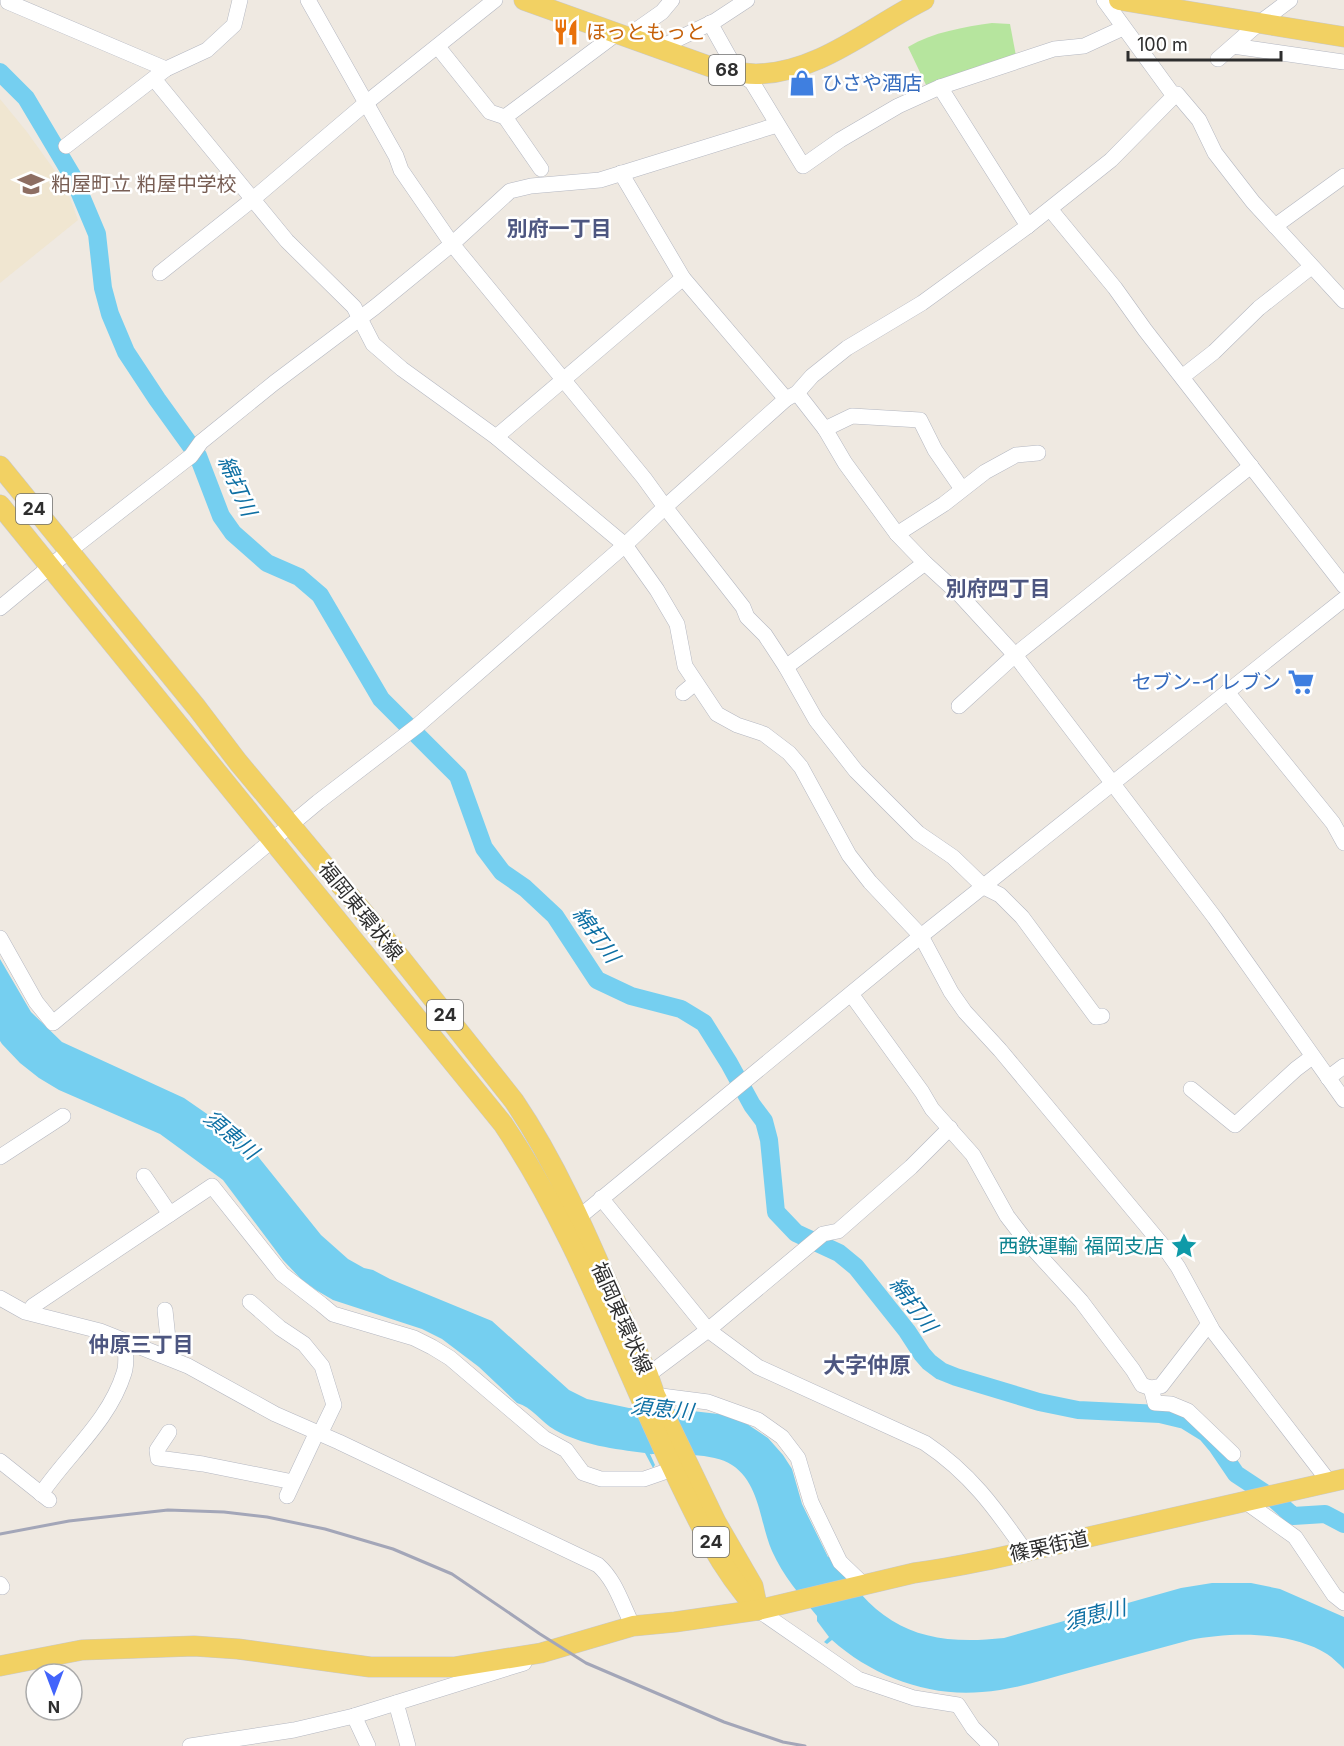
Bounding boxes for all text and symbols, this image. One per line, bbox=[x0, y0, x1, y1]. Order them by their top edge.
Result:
restaurant icon: ほっともっと bbox=[551, 17, 581, 47]
place label: ほっともっと bbox=[586, 20, 706, 44]
scale bar bbox=[1128, 24, 1281, 62]
text: 100 m bbox=[1137, 34, 1188, 55]
road number: 68 bbox=[709, 55, 745, 85]
shop icon: ひさや酒店 bbox=[787, 68, 817, 98]
place label: ひさや酒店 bbox=[822, 71, 922, 95]
school or university icon: 粕屋町立 粕屋中学校 bbox=[16, 169, 46, 199]
place label: 粕屋町立 粕屋中学校 bbox=[51, 172, 237, 196]
district label: 別府一丁目 bbox=[507, 216, 612, 241]
water label: 綿打川 bbox=[213, 452, 263, 521]
road number: 24 bbox=[16, 494, 52, 524]
district label: 別府四丁目 bbox=[946, 576, 1051, 601]
supermarket icon: セブン-イレブン bbox=[1286, 667, 1316, 697]
place label: セブン-イレブン bbox=[1132, 670, 1281, 694]
street label: 福岡東環状線 bbox=[314, 857, 408, 965]
water label: 綿打川 bbox=[568, 902, 626, 969]
road number: 24 bbox=[427, 1000, 463, 1030]
water label: 須恵川 bbox=[199, 1105, 265, 1166]
place icon: 西鉄運輸 福岡支店 bbox=[1169, 1231, 1199, 1261]
place label: 西鉄運輸 福岡支店 bbox=[998, 1234, 1164, 1258]
street label: 福岡東環状線 bbox=[587, 1258, 657, 1378]
water label: 綿打川 bbox=[884, 1272, 944, 1339]
district label: 仲原三丁目 bbox=[89, 1332, 194, 1357]
district label: 大字仲原 bbox=[823, 1352, 911, 1378]
water label: 須恵川 bbox=[629, 1393, 697, 1424]
street label: 篠栗街道 bbox=[1007, 1526, 1091, 1566]
road number: 24 bbox=[693, 1527, 729, 1557]
water label: 須恵川 bbox=[1061, 1594, 1130, 1634]
north arrow bbox=[24, 1662, 84, 1722]
text: N bbox=[48, 1697, 60, 1717]

